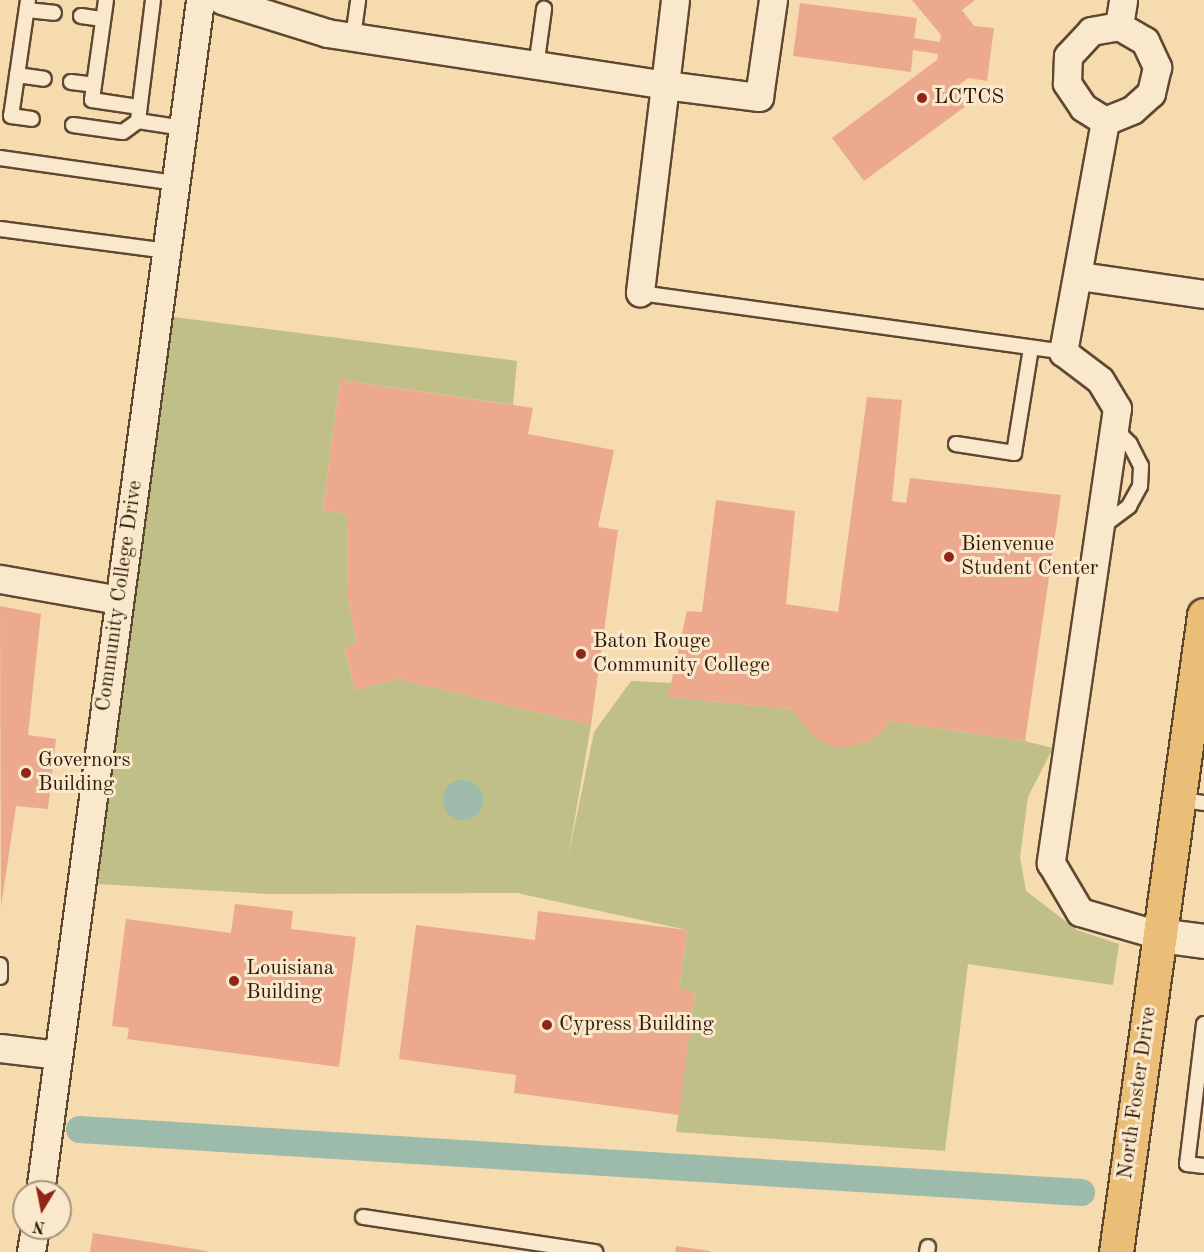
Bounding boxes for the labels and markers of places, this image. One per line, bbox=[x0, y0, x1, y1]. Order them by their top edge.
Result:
place label: LCTCS bbox=[934, 85, 1004, 111]
marker: LCTCS bbox=[915, 91, 929, 105]
place label: Bienvenue Student Center bbox=[961, 532, 1098, 582]
marker: Bienvenue Student Center bbox=[942, 550, 956, 564]
place label: Baton Rouge Community College bbox=[593, 629, 770, 679]
marker: Baton Rouge Community College bbox=[574, 647, 588, 661]
place label: Governors Building bbox=[38, 748, 131, 798]
marker: Governors Building bbox=[19, 766, 33, 780]
place label: Louisiana Building bbox=[246, 956, 334, 1006]
marker: Louisiana Building bbox=[227, 974, 241, 988]
place label: Cypress Building bbox=[559, 1012, 714, 1038]
marker: Cypress Building bbox=[540, 1018, 554, 1032]

